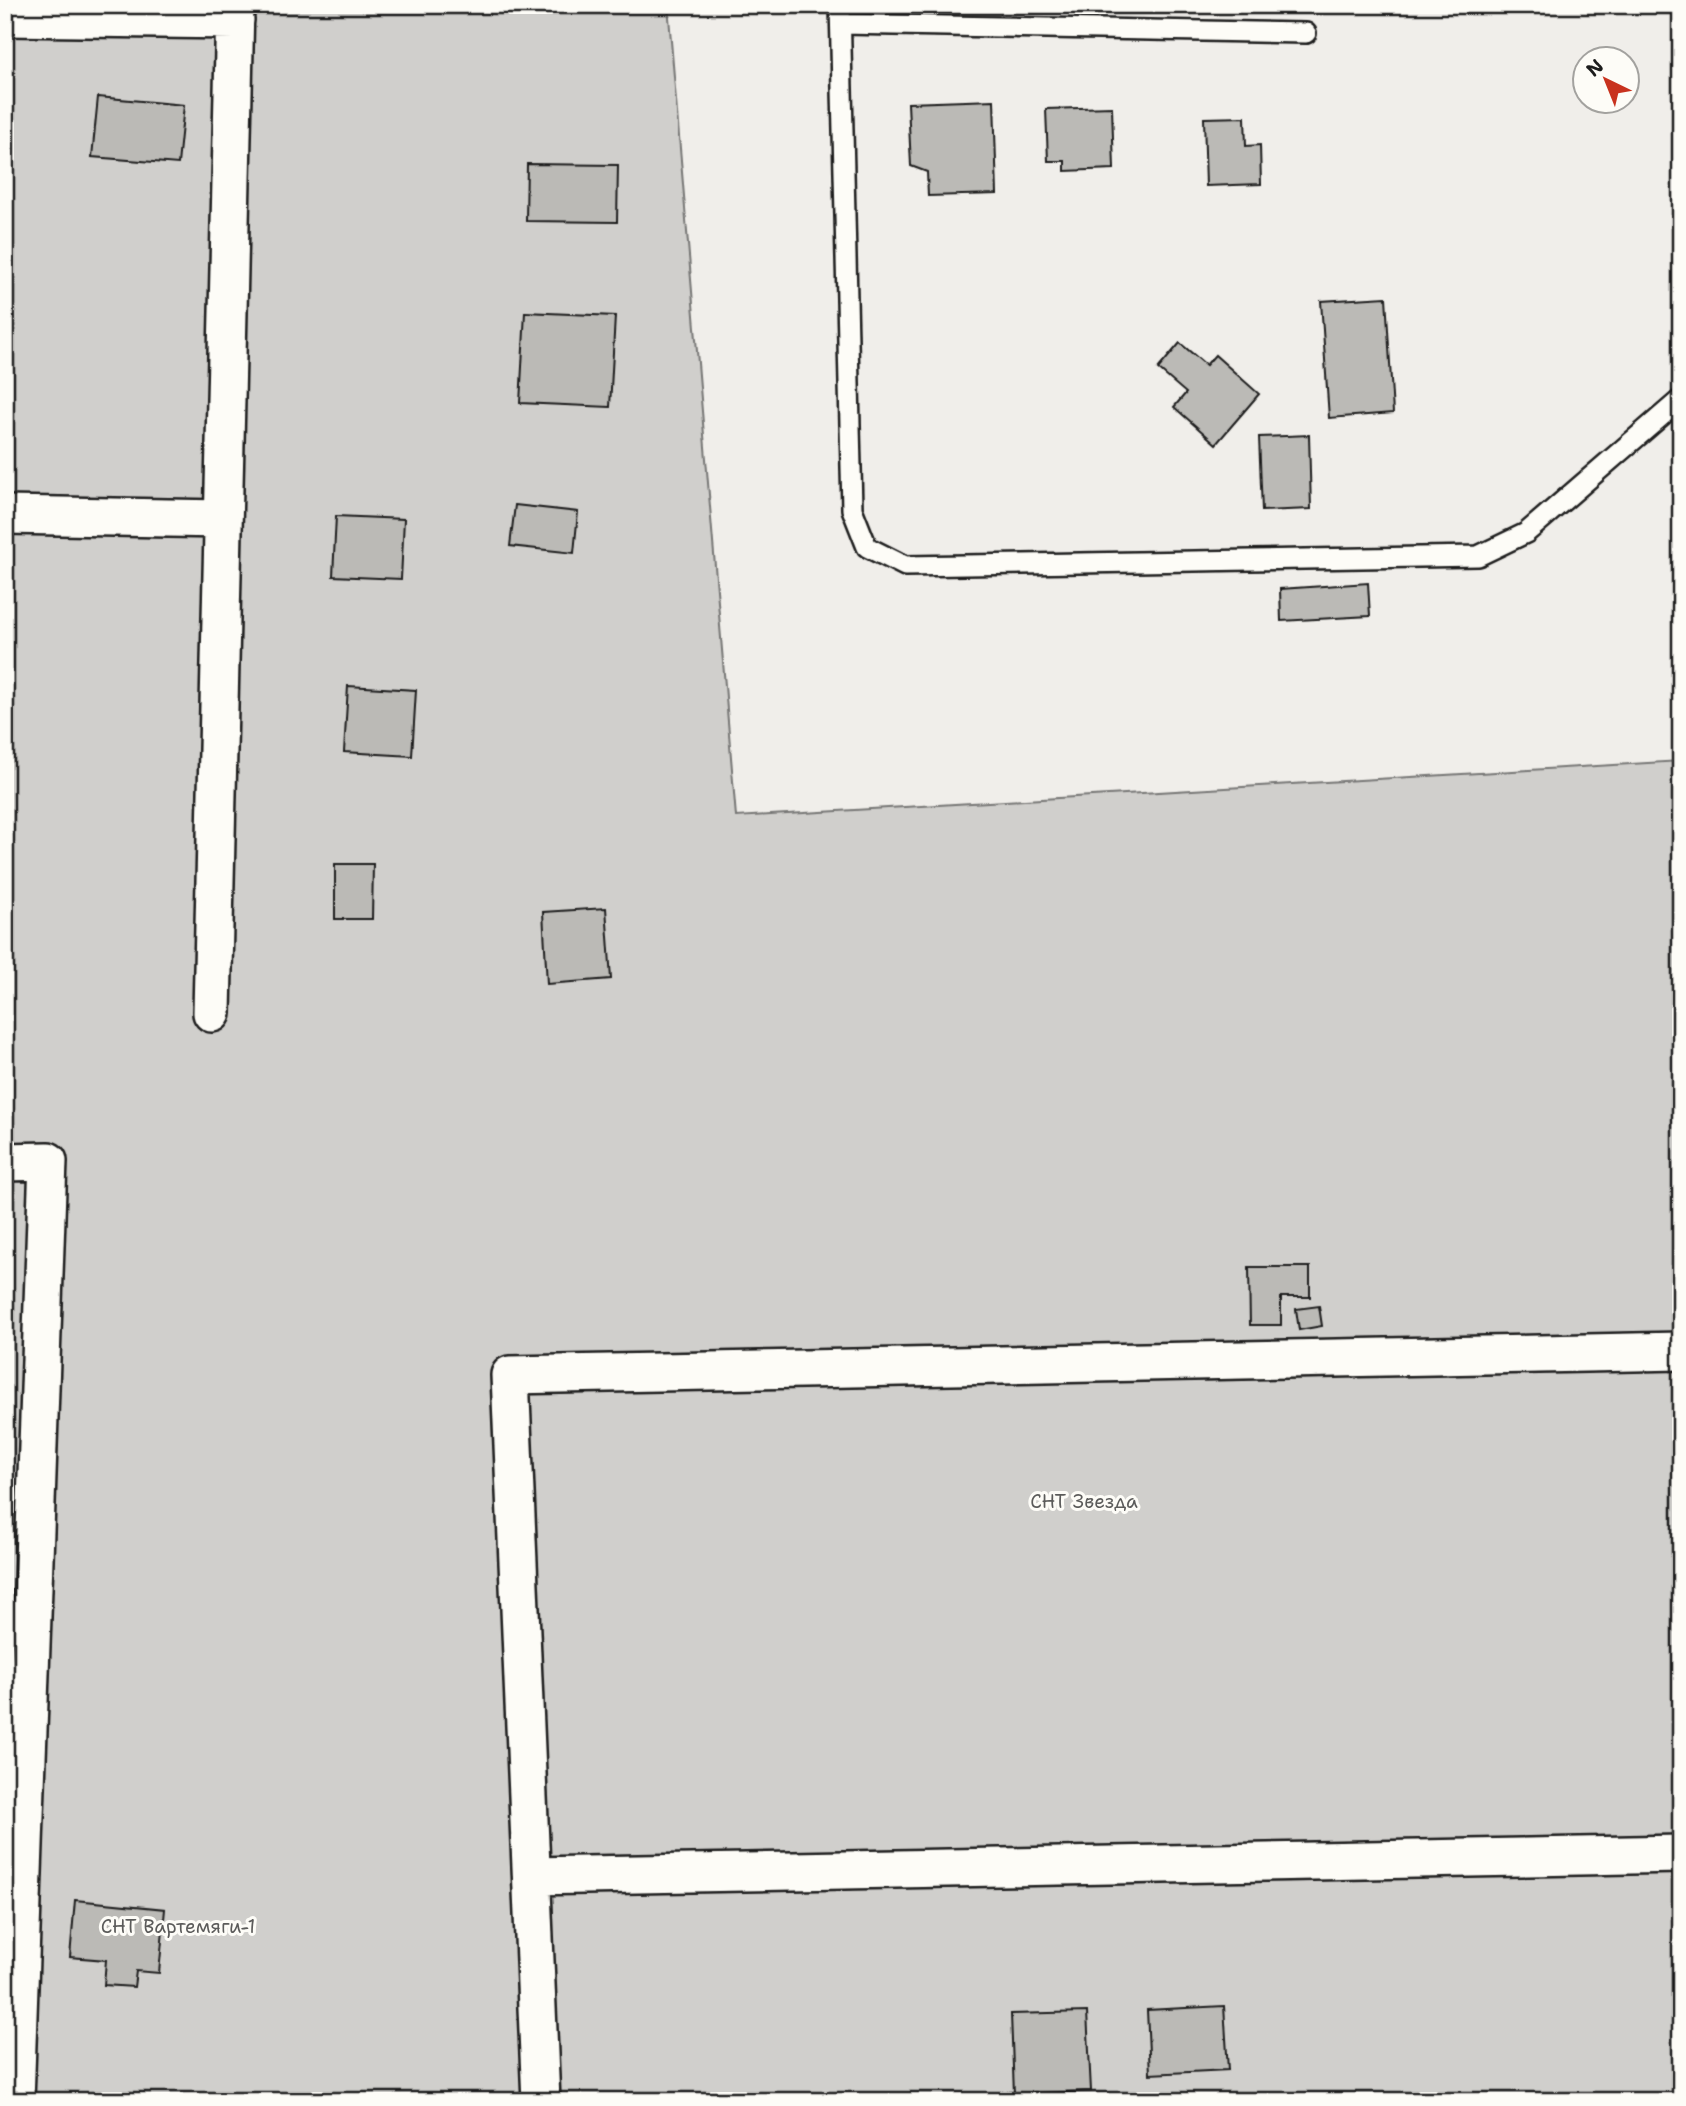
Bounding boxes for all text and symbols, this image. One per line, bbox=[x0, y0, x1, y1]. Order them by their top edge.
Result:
north arrow bbox=[1570, 46, 1640, 116]
text: N bbox=[1581, 54, 1609, 82]
park label: СНТ Звезда bbox=[1030, 1489, 1138, 1514]
park label: СНТ Вартемяги-1 bbox=[101, 1914, 255, 1939]

